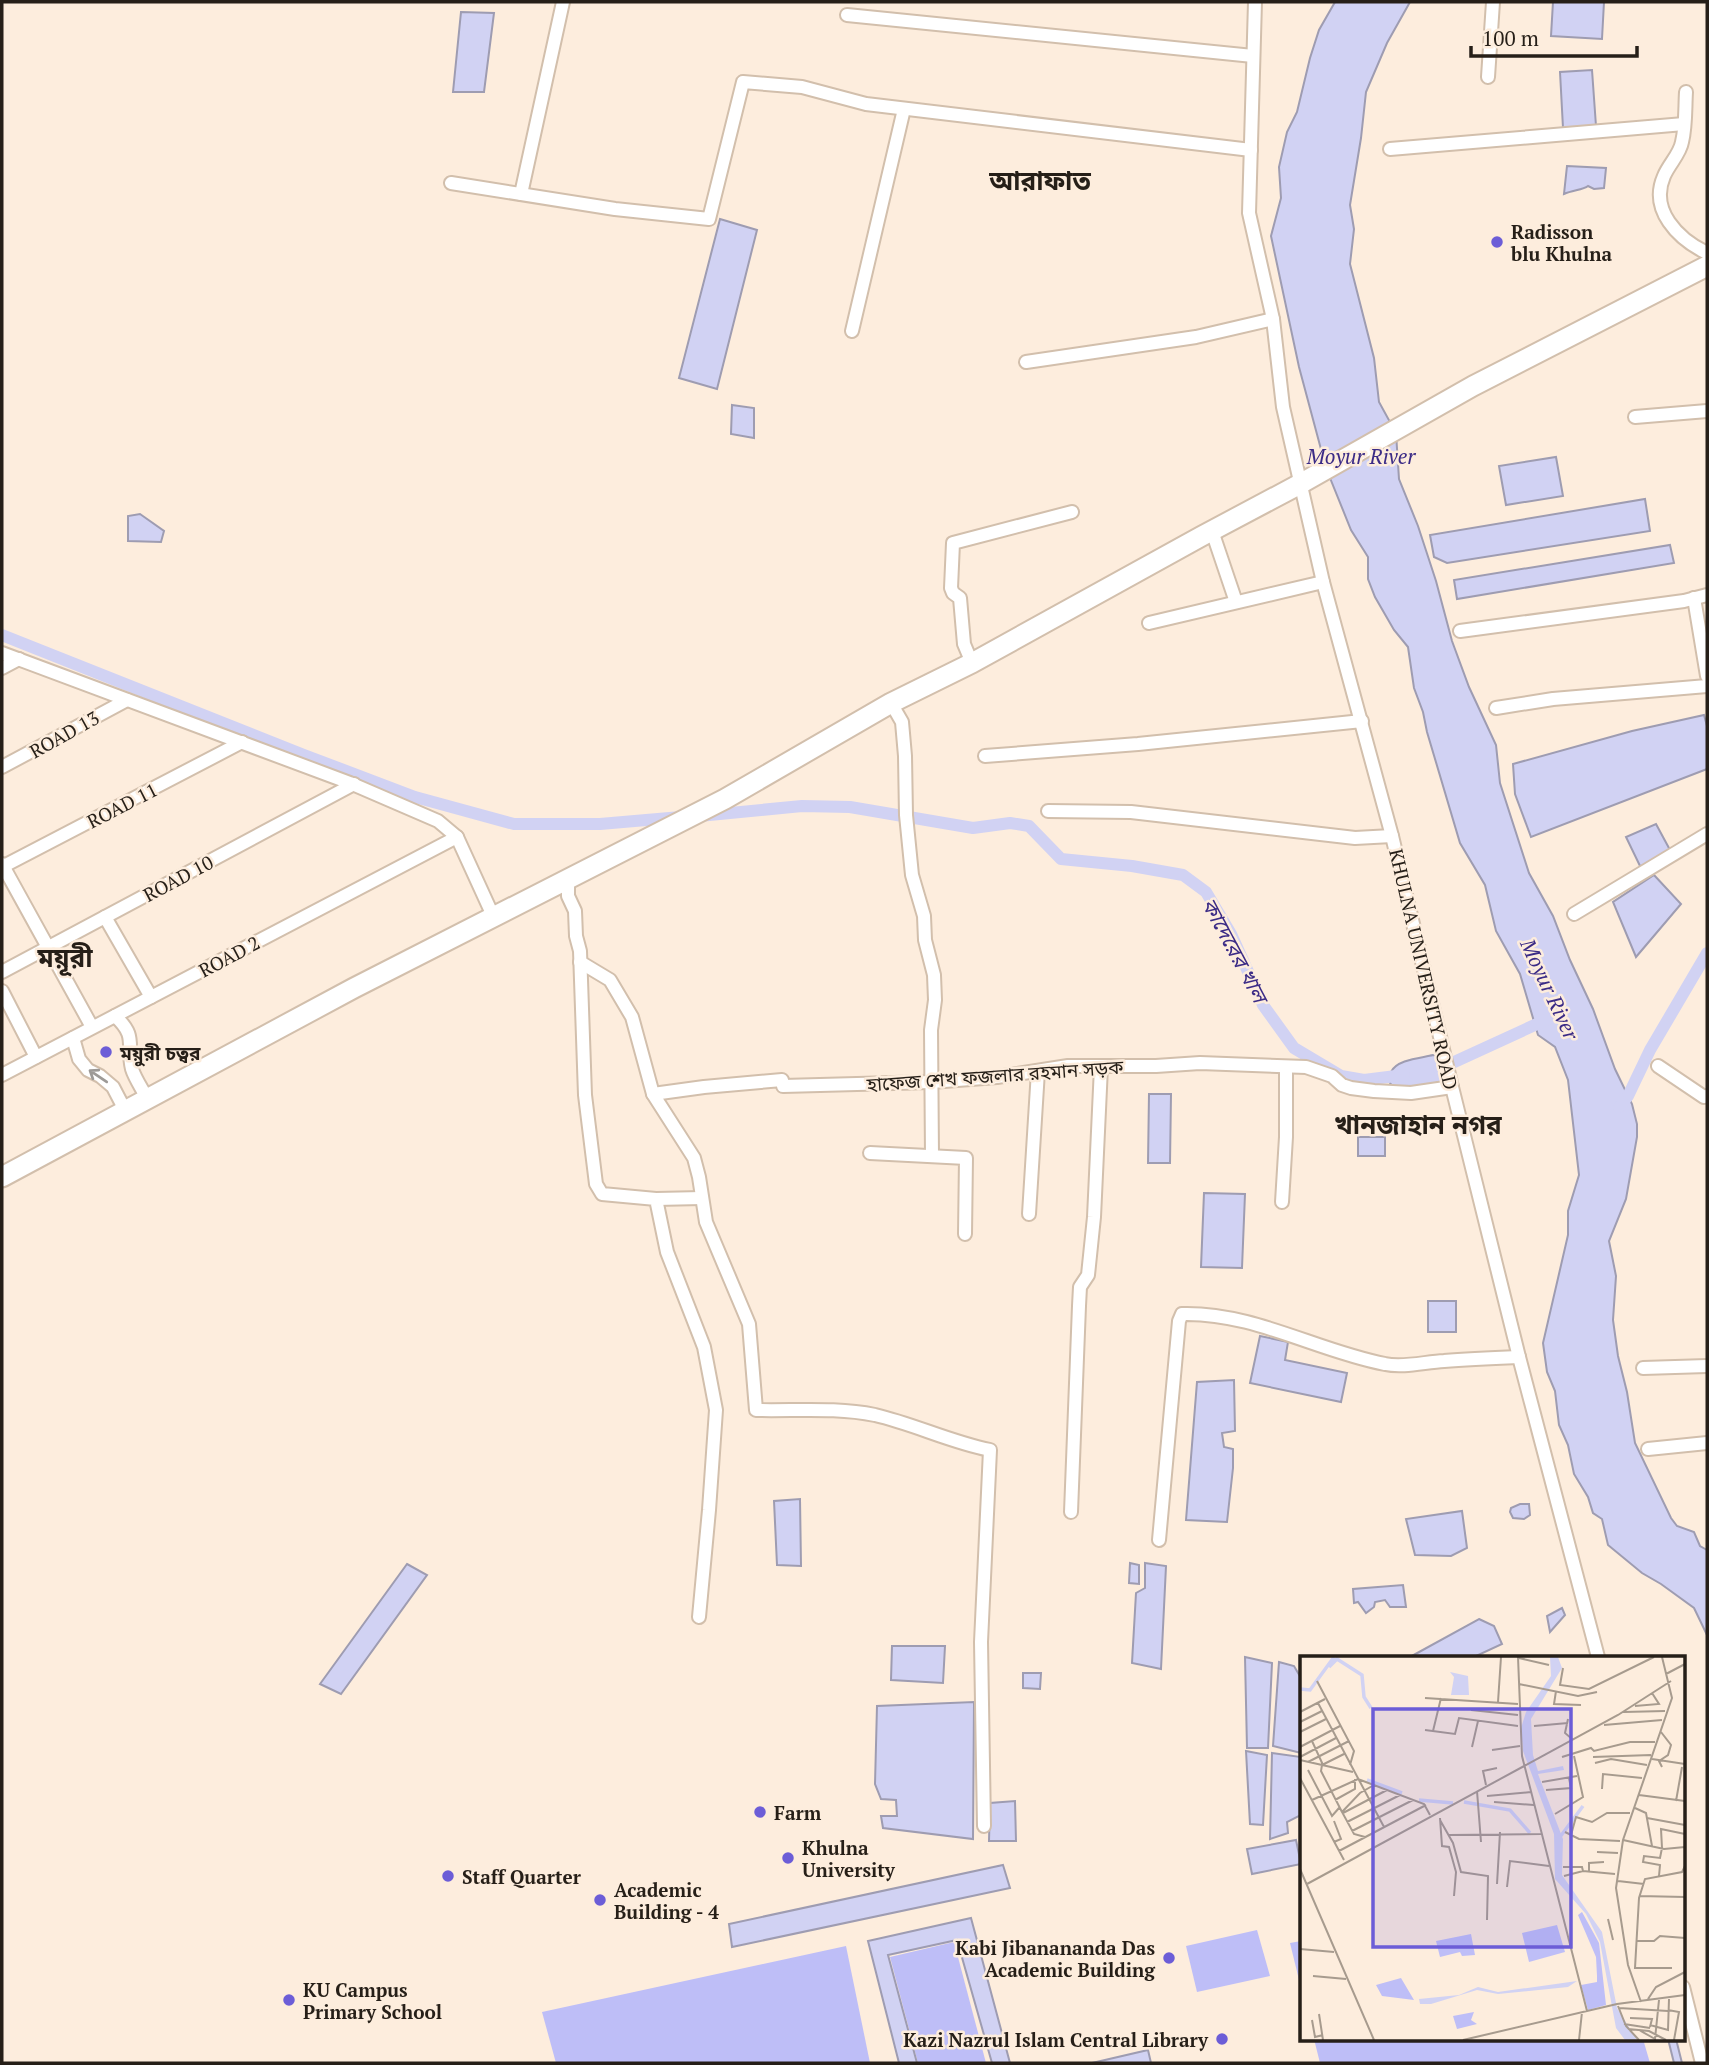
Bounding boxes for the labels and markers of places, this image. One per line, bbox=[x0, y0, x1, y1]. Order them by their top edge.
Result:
place label: Radisson blu Khulna bbox=[1510, 219, 1612, 266]
marker: Radisson blu Khulna bbox=[1489, 234, 1505, 250]
place label: ময়ুরী চত্বর bbox=[119, 1040, 201, 1067]
marker: ময়ুরী চত্বর bbox=[98, 1044, 114, 1060]
place label: Farm bbox=[774, 1800, 822, 1825]
marker: Farm bbox=[752, 1804, 768, 1820]
place label: Khulna University bbox=[802, 1835, 896, 1882]
marker: Khulna University bbox=[780, 1850, 796, 1866]
place label: Staff Quarter bbox=[462, 1864, 582, 1889]
marker: Staff Quarter bbox=[440, 1868, 456, 1884]
place label: Academic Building - 4 bbox=[614, 1877, 719, 1924]
marker: Academic Building - 4 bbox=[592, 1892, 608, 1908]
place label: Kabi Jibanananda Das Academic Building bbox=[955, 1935, 1156, 1982]
marker: Kabi Jibanananda Das Academic Building bbox=[1161, 1950, 1177, 1966]
place label: KU Campus Primary School bbox=[303, 1977, 442, 2024]
marker: KU Campus Primary School bbox=[281, 1992, 297, 2008]
place label: Kazi Nazrul Islam Central Library bbox=[903, 2027, 1209, 2052]
marker: Kazi Nazrul Islam Central Library bbox=[1214, 2031, 1230, 2047]

